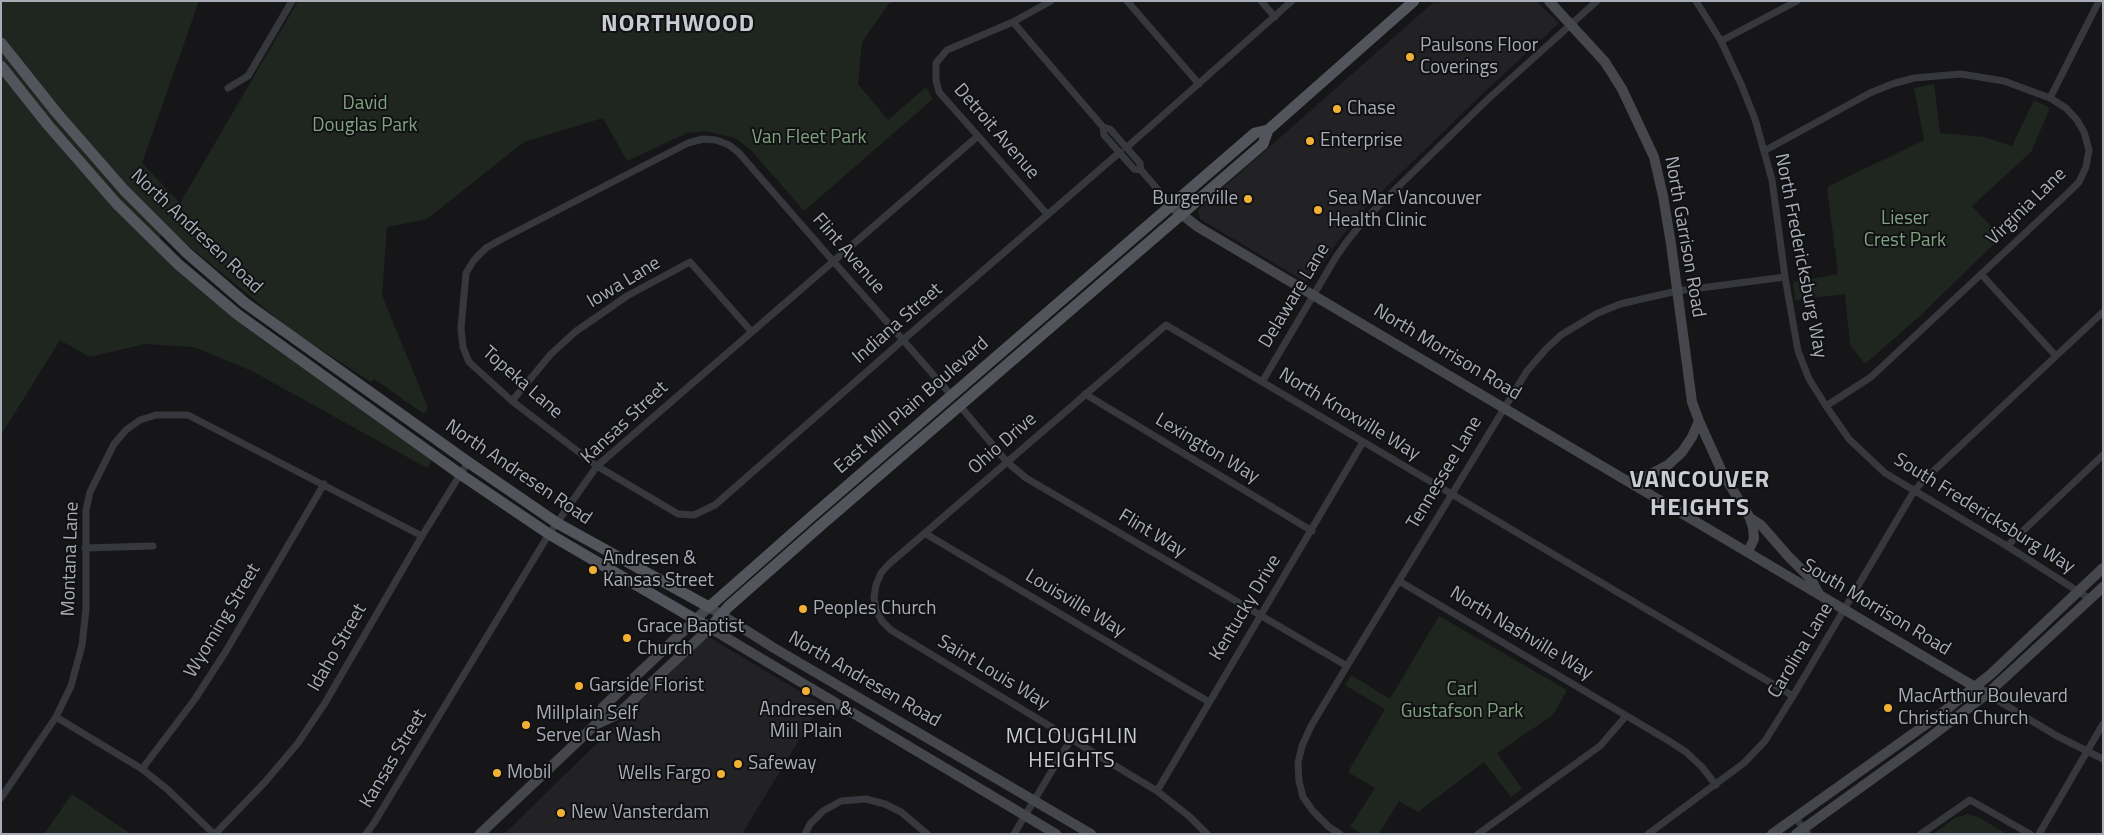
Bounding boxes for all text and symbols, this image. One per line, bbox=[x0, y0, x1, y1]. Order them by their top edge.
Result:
district label: NORTHWOOD bbox=[600, 11, 756, 39]
place label: Paulsons Floor Coverings bbox=[1420, 35, 1538, 79]
marker: Paulsons Floor Coverings bbox=[1404, 51, 1416, 63]
street label: Detroit Avenue bbox=[948, 79, 1044, 185]
park label: David Douglas Park bbox=[312, 93, 418, 137]
place label: Chase bbox=[1347, 98, 1395, 120]
marker: Chase bbox=[1331, 103, 1343, 115]
park label: Van Fleet Park bbox=[751, 127, 867, 149]
place label: Enterprise bbox=[1320, 130, 1403, 152]
marker: Enterprise bbox=[1304, 135, 1316, 147]
street label: North Fredericksburg Way bbox=[1769, 152, 1831, 360]
street label: North Garrison Road bbox=[1659, 155, 1709, 319]
street label: Virginia Lane bbox=[1982, 163, 2072, 251]
street label: North Andresen Road bbox=[125, 165, 267, 299]
place label: Burgerville bbox=[1152, 188, 1238, 210]
place label: Sea Mar Vancouver Health Clinic bbox=[1328, 188, 1482, 232]
marker: Burgerville bbox=[1242, 193, 1254, 205]
marker: Sea Mar Vancouver Health Clinic bbox=[1312, 204, 1324, 216]
park label: Lieser Crest Park bbox=[1864, 208, 1946, 252]
street label: Flint Avenue bbox=[807, 209, 889, 299]
street label: Delaware Lane bbox=[1255, 239, 1335, 353]
street label: Iowa Lane bbox=[583, 252, 665, 314]
street label: Indiana Street bbox=[848, 279, 948, 369]
street label: North Morrison Road bbox=[1369, 300, 1525, 406]
street label: East Mill Plain Boulevard bbox=[830, 333, 994, 479]
street label: Topeka Lane bbox=[477, 342, 567, 424]
street label: North Knoxville Way bbox=[1274, 364, 1424, 466]
street label: Kansas Street bbox=[577, 377, 673, 469]
street label: Ohio Drive bbox=[964, 408, 1042, 480]
street label: Lexington Way bbox=[1151, 409, 1263, 489]
street label: Tennessee Lane bbox=[1402, 413, 1488, 533]
street label: North Andresen Road bbox=[440, 415, 596, 531]
street label: South Fredericksburg Way bbox=[1889, 449, 2079, 579]
district label: VANCOUVER HEIGHTS bbox=[1628, 467, 1772, 523]
street label: Montana Lane bbox=[58, 501, 84, 617]
street label: Flint Way bbox=[1114, 505, 1190, 563]
place label: Andresen & Kansas Street bbox=[603, 548, 714, 592]
street label: Kentucky Drive bbox=[1206, 551, 1286, 665]
street label: South Morrison Road bbox=[1798, 555, 1954, 661]
street label: Wyoming Street bbox=[180, 560, 266, 682]
marker: Andresen & Kansas Street bbox=[587, 564, 599, 576]
street label: Louisville Way bbox=[1021, 565, 1129, 643]
street label: North Nashville Way bbox=[1445, 582, 1597, 686]
place label: Peoples Church bbox=[813, 598, 936, 620]
street label: Carolina Lane bbox=[1764, 599, 1838, 703]
street label: Idaho Street bbox=[304, 600, 372, 696]
marker: Peoples Church bbox=[797, 603, 809, 615]
place label: Grace Baptist Church bbox=[637, 616, 744, 660]
street label: North Andresen Road bbox=[784, 627, 944, 733]
street label: Saint Louis Way bbox=[933, 631, 1053, 715]
marker: Grace Baptist Church bbox=[621, 632, 633, 644]
place label: Garside Florist bbox=[589, 675, 704, 697]
park label: Carl Gustafson Park bbox=[1401, 679, 1523, 723]
marker: Garside Florist bbox=[573, 680, 585, 692]
marker: Andresen & Mill Plain bbox=[800, 685, 812, 697]
place label: MacArthur Boulevard Christian Church bbox=[1898, 686, 2068, 730]
place label: Andresen & Mill Plain bbox=[759, 699, 853, 743]
marker: MacArthur Boulevard Christian Church bbox=[1882, 702, 1894, 714]
place label: Millplain Self Serve Car Wash bbox=[536, 703, 661, 747]
street label: Kansas Street bbox=[356, 706, 432, 812]
marker: Millplain Self Serve Car Wash bbox=[520, 719, 532, 731]
district label: MCLOUGHLIN HEIGHTS bbox=[1004, 725, 1140, 775]
place label: Safeway bbox=[748, 753, 816, 775]
marker: Safeway bbox=[732, 758, 744, 770]
place label: Mobil bbox=[507, 762, 551, 784]
place label: Wells Fargo bbox=[618, 763, 711, 785]
marker: Mobil bbox=[491, 767, 503, 779]
marker: Wells Fargo bbox=[715, 768, 727, 780]
place label: New Vansterdam bbox=[571, 802, 709, 824]
marker: New Vansterdam bbox=[555, 807, 567, 819]

